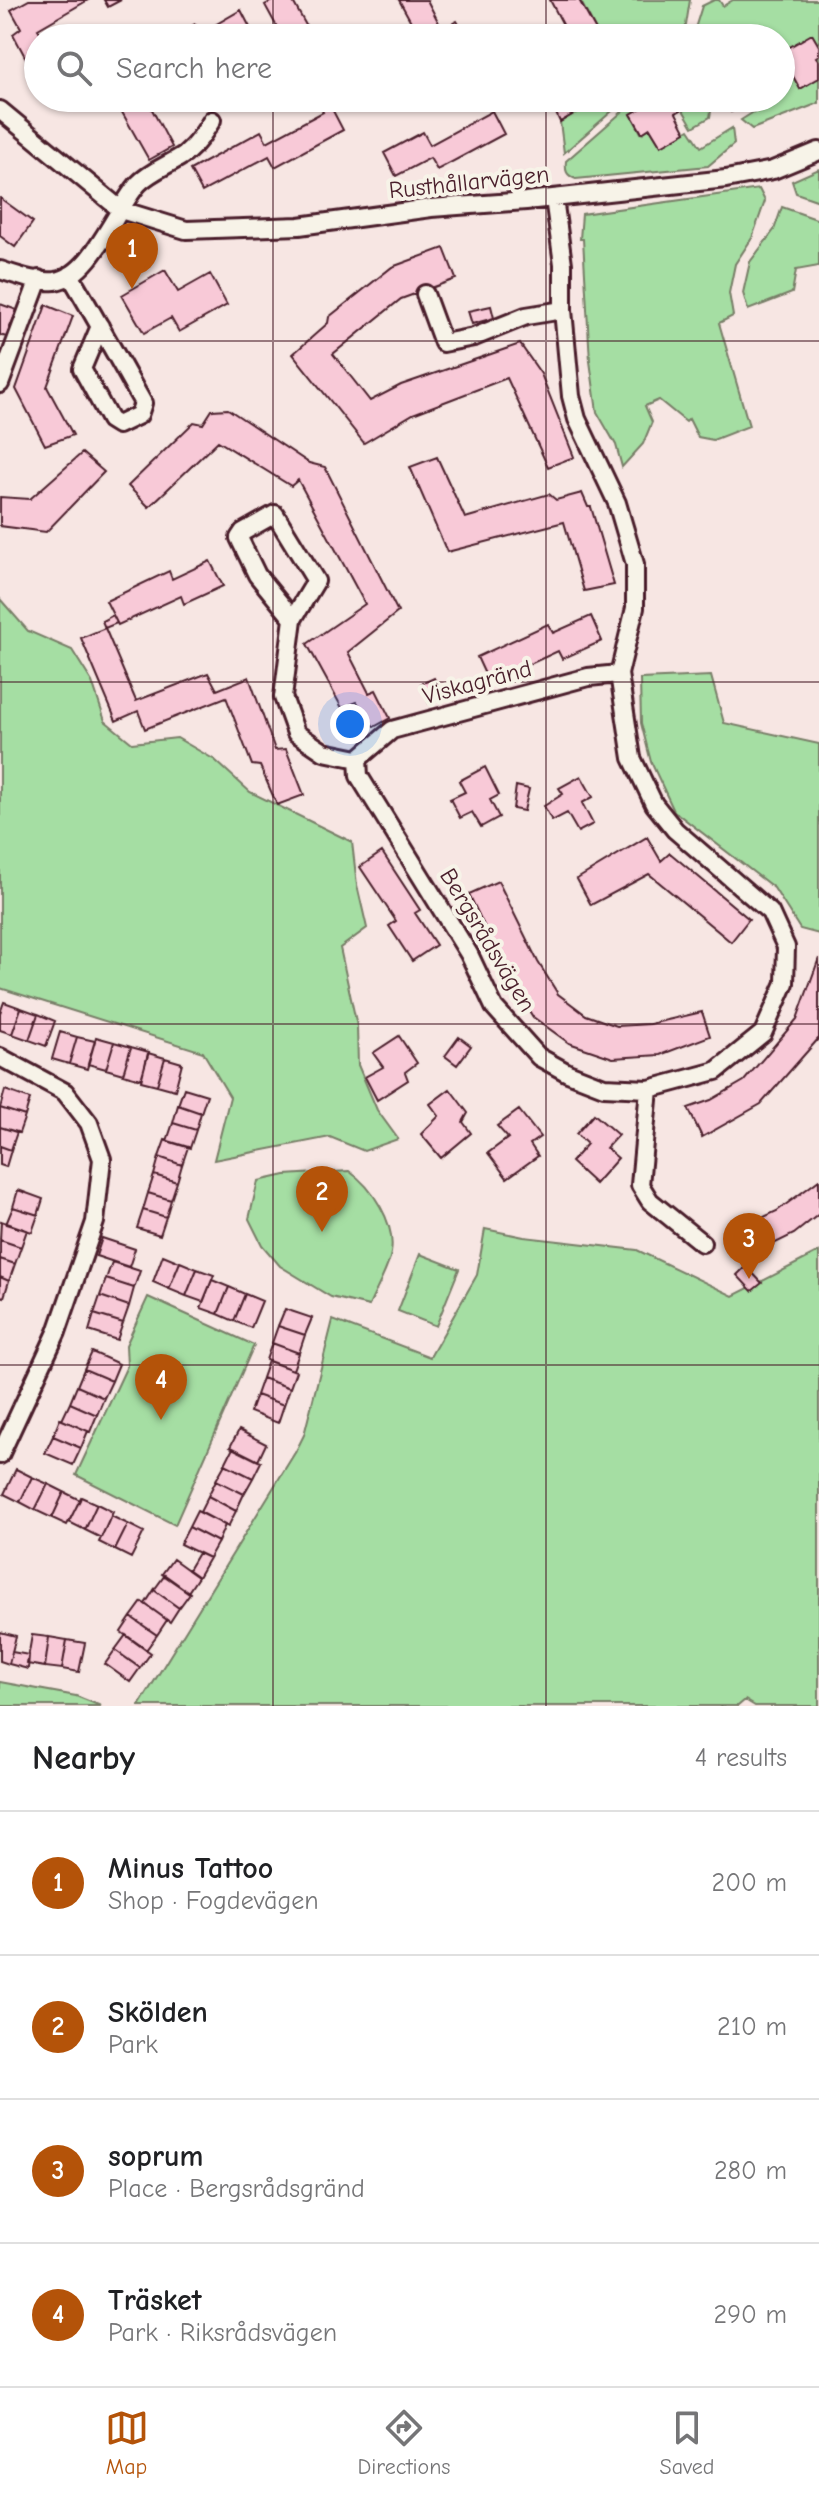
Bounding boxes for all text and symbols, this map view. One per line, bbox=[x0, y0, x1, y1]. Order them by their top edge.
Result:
search box bbox=[24, 24, 795, 112]
icon: search bbox=[52, 46, 96, 90]
text: Search here bbox=[116, 51, 272, 86]
street label: Rusthållarvägen bbox=[387, 160, 551, 204]
pin: 1 bbox=[106, 223, 158, 289]
street label: Viskagränd bbox=[419, 654, 535, 710]
your location bbox=[330, 704, 370, 744]
street label: Bergsrådsvägen bbox=[434, 863, 542, 1017]
pin: 2 bbox=[296, 1166, 348, 1232]
pin: 3 bbox=[723, 1213, 775, 1279]
pin: 4 bbox=[135, 1354, 187, 1420]
text: Nearby bbox=[32, 1738, 135, 1778]
text: 4 results bbox=[695, 1743, 787, 1773]
text: Minus Tattoo bbox=[108, 1851, 273, 1886]
text: 1 bbox=[53, 1868, 63, 1898]
text: 200 m bbox=[712, 1868, 787, 1898]
text: Shop · Fogdevägen bbox=[108, 1886, 319, 1916]
text: Skölden bbox=[108, 1995, 208, 2030]
text: 2 bbox=[52, 2012, 64, 2042]
text: 210 m bbox=[717, 2012, 787, 2042]
text: Park bbox=[108, 2030, 158, 2060]
text: soprum bbox=[108, 2139, 203, 2174]
text: 3 bbox=[52, 2156, 64, 2186]
text: 280 m bbox=[714, 2156, 787, 2186]
text: Place · Bergsrådsgränd bbox=[108, 2174, 365, 2204]
text: Träsket bbox=[108, 2283, 202, 2318]
text: 4 bbox=[52, 2300, 64, 2330]
text: 290 m bbox=[714, 2300, 787, 2330]
text: Park · Riksrådsvägen bbox=[108, 2318, 337, 2348]
tab: Map bbox=[105, 2406, 149, 2480]
tab: Directions bbox=[358, 2406, 451, 2480]
tab: Saved bbox=[660, 2406, 714, 2480]

